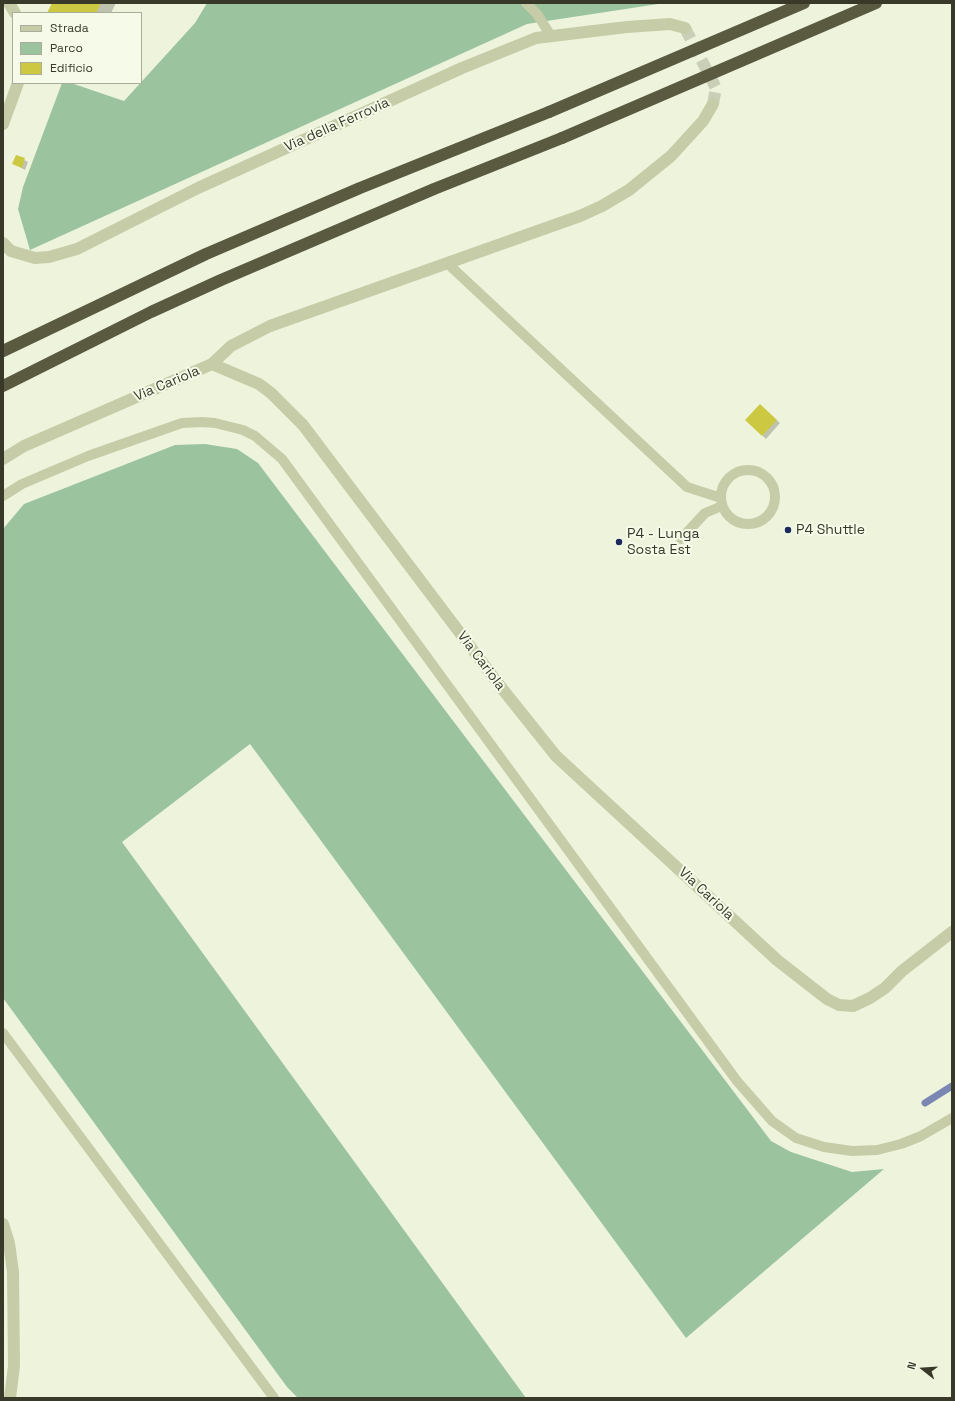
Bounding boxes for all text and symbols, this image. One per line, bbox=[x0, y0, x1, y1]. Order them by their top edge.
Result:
legend bbox=[12, 12, 142, 84]
text: Strada bbox=[50, 20, 89, 36]
text: Parco bbox=[50, 40, 83, 56]
text: Edificio bbox=[50, 60, 93, 76]
street label: Via della Ferrovia bbox=[282, 94, 392, 156]
street label: Via Cariola bbox=[132, 363, 202, 405]
place label: P4 Shuttle bbox=[796, 522, 865, 538]
marker: P4 Shuttle bbox=[783, 525, 793, 535]
place label: P4 - Lunga Sosta Est bbox=[627, 526, 700, 558]
marker: P4 - Lunga Sosta Est bbox=[614, 537, 624, 547]
street label: Via Cariola bbox=[453, 628, 509, 694]
street label: Via Cariola bbox=[675, 864, 737, 924]
north arrow bbox=[903, 1349, 943, 1389]
text: N bbox=[904, 1360, 919, 1371]

